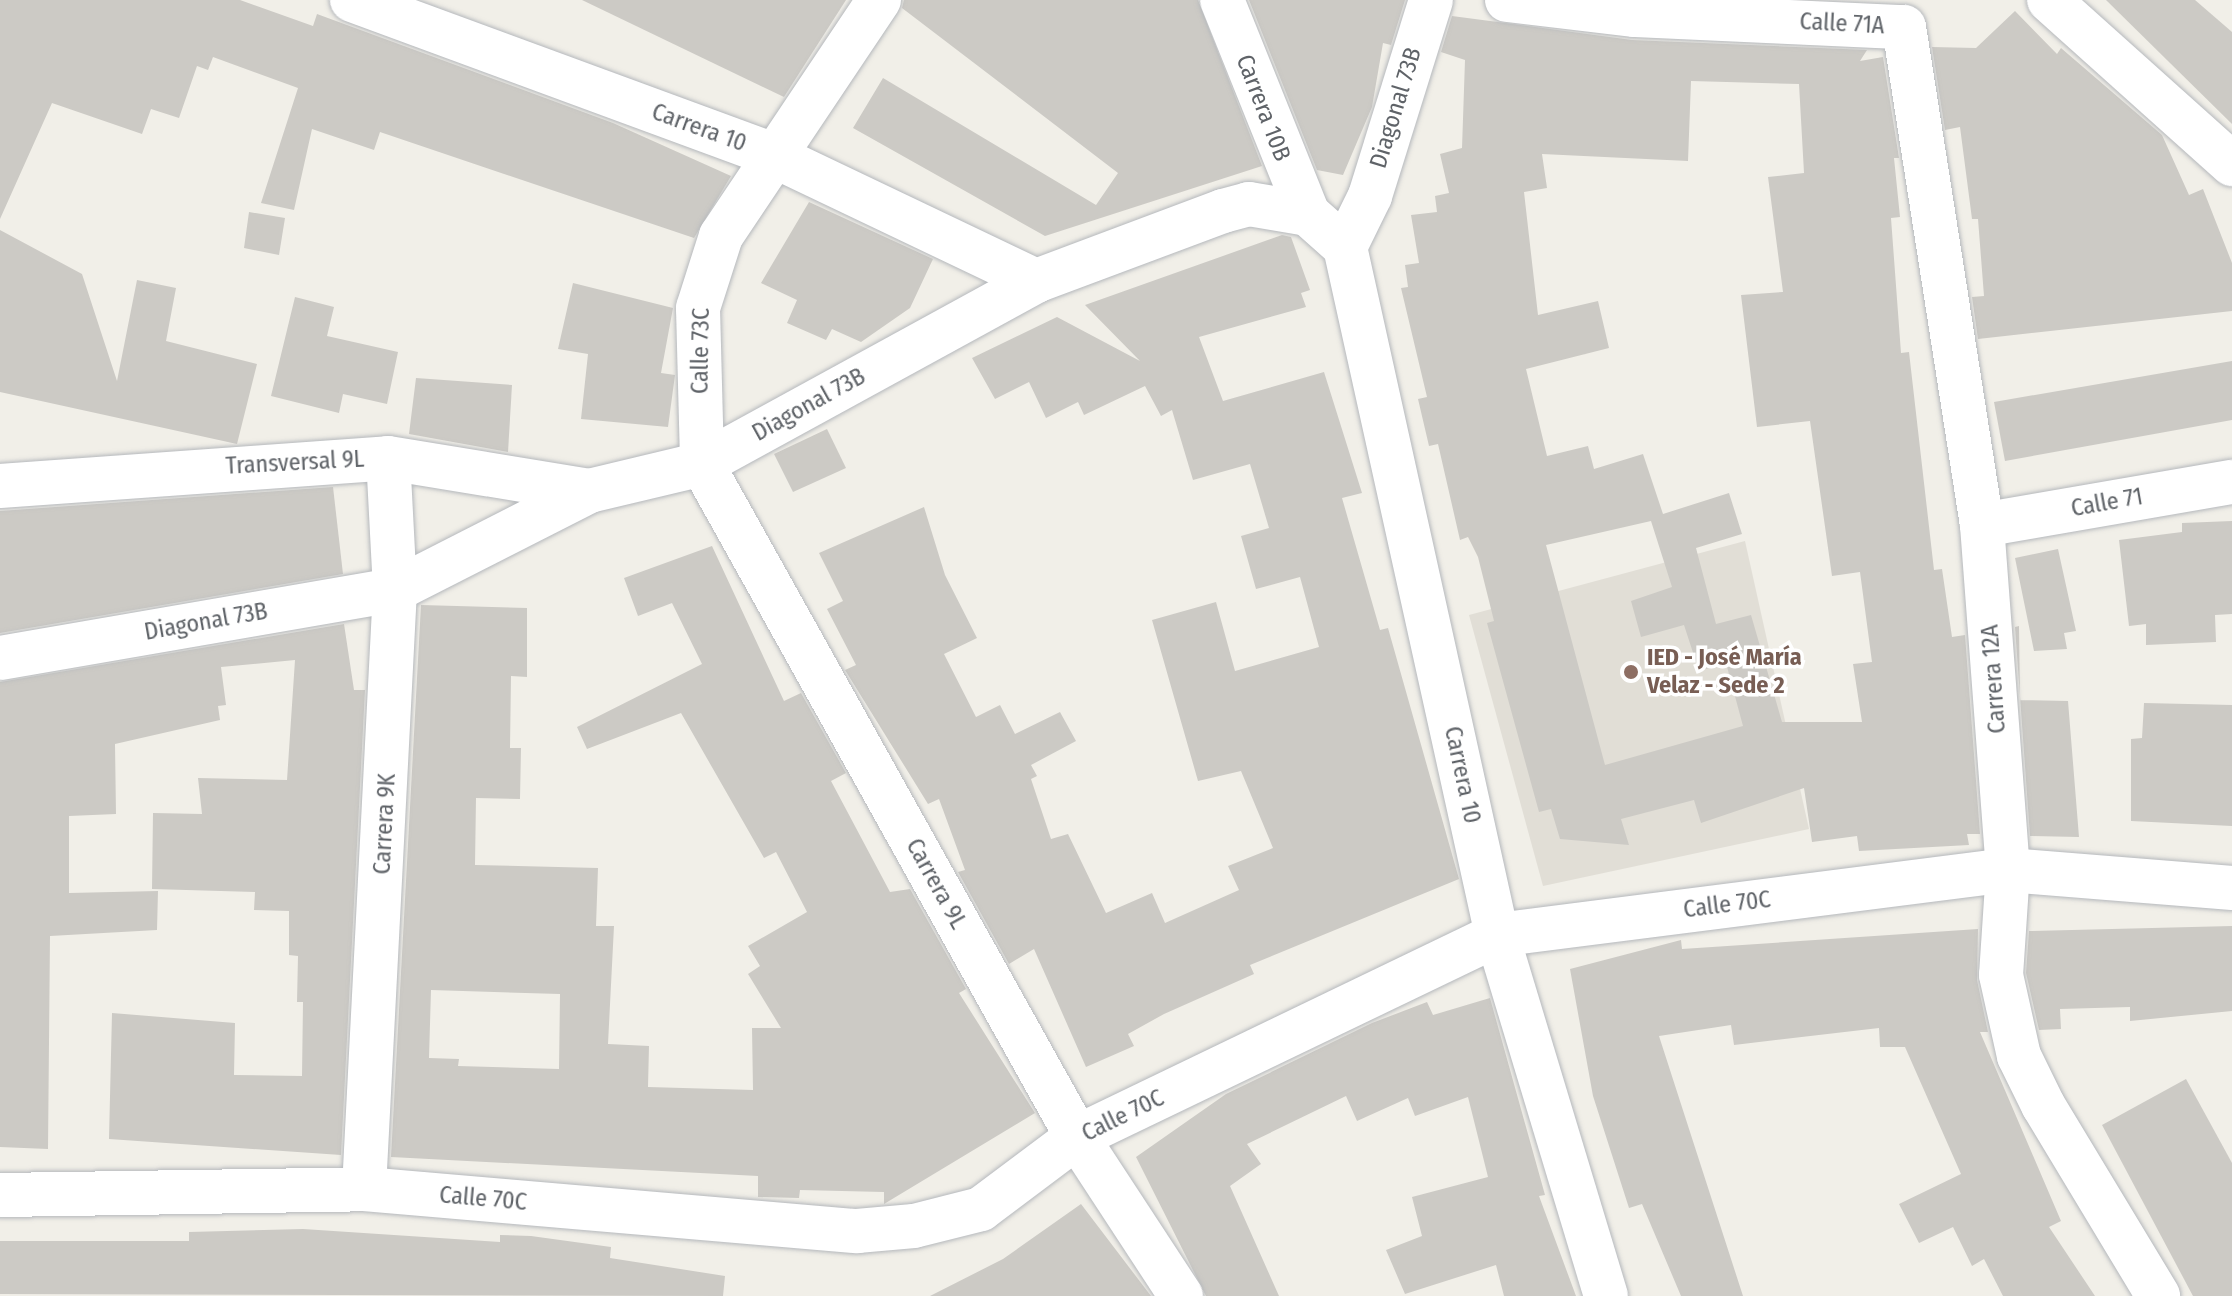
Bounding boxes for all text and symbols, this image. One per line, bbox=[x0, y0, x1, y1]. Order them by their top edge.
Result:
street label: Calle 71A bbox=[1799, 7, 1885, 41]
street label: Diagonal 73B bbox=[1364, 44, 1428, 172]
street label: Carrera 10B bbox=[1230, 51, 1296, 165]
street label: Carrera 10 bbox=[648, 98, 750, 158]
street label: Calle 73C bbox=[686, 308, 716, 394]
street label: Diagonal 73B bbox=[747, 362, 871, 448]
street label: Transversal 9L bbox=[225, 445, 365, 481]
street label: Calle 71 bbox=[2069, 483, 2145, 523]
street label: Diagonal 73B bbox=[142, 597, 270, 647]
street label: Carrera 12A bbox=[1976, 624, 2012, 734]
place label: IED - José María Velaz - Sede 2 bbox=[1647, 644, 1802, 700]
marker: IED - José María Velaz - Sede 2 bbox=[1622, 663, 1640, 681]
street label: Carrera 10 bbox=[1438, 724, 1486, 826]
street label: Carrera 9K bbox=[368, 773, 402, 875]
street label: Carrera 9L bbox=[899, 834, 973, 934]
street label: Calle 70C bbox=[1682, 885, 1772, 925]
street label: Calle 70C bbox=[1077, 1084, 1169, 1148]
street label: Calle 70C bbox=[438, 1181, 528, 1217]

